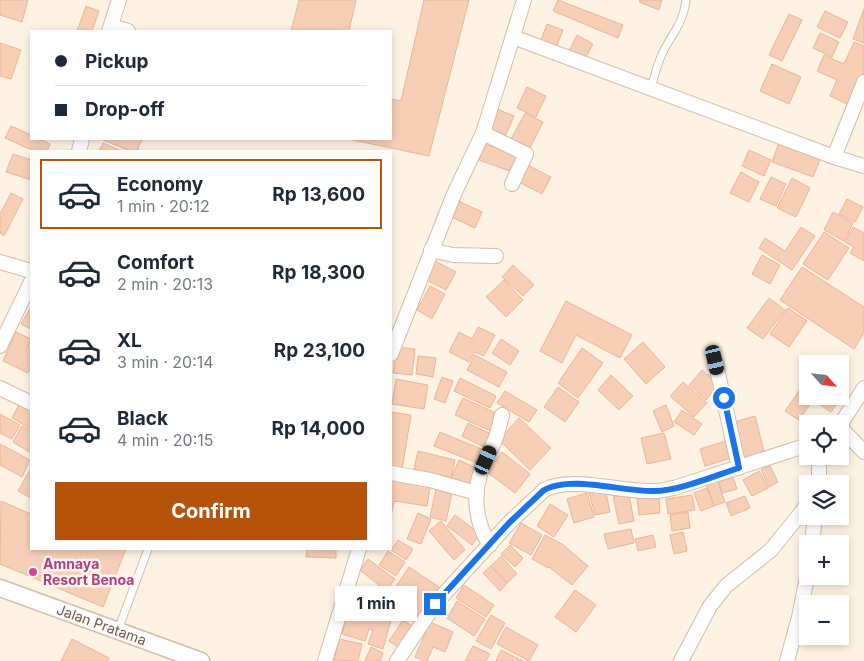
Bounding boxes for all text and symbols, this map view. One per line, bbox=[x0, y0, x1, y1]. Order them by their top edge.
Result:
text: Pickup bbox=[85, 50, 148, 73]
text: Drop-off bbox=[85, 98, 165, 121]
icon: car bbox=[57, 172, 102, 217]
text: Economy bbox=[117, 173, 203, 196]
text: Rp 13,600 bbox=[272, 183, 365, 206]
text: 1 min · 20:12 bbox=[117, 196, 210, 216]
icon: car bbox=[57, 250, 102, 295]
text: Comfort bbox=[117, 251, 194, 274]
text: Rp 18,300 bbox=[272, 261, 365, 284]
text: 2 min · 20:13 bbox=[117, 274, 213, 294]
icon: car bbox=[57, 328, 102, 373]
text: XL bbox=[117, 329, 142, 352]
text: Rp 23,100 bbox=[274, 339, 365, 362]
car bbox=[704, 344, 725, 376]
text: 3 min · 20:14 bbox=[117, 352, 214, 372]
north arrow bbox=[799, 355, 849, 405]
map controls bbox=[799, 355, 849, 645]
route start bbox=[713, 387, 735, 409]
icon: car bbox=[57, 406, 102, 451]
text: Black bbox=[117, 407, 168, 430]
button: locate bbox=[799, 415, 849, 465]
text: Rp 14,000 bbox=[271, 417, 365, 440]
text: 4 min · 20:15 bbox=[117, 430, 213, 450]
car bbox=[473, 443, 498, 477]
button: layers bbox=[799, 475, 849, 525]
button: Confirm bbox=[55, 482, 367, 540]
button: + bbox=[799, 535, 849, 585]
place label: Amnaya Resort Benoa bbox=[43, 555, 134, 588]
marker: Amnaya Resort Benoa bbox=[27, 566, 39, 578]
callout: 1 min bbox=[335, 586, 418, 622]
text: 1 min bbox=[356, 593, 396, 613]
route end bbox=[424, 593, 446, 615]
button: − bbox=[799, 595, 849, 645]
street label: Jalan Pratama bbox=[55, 600, 149, 648]

